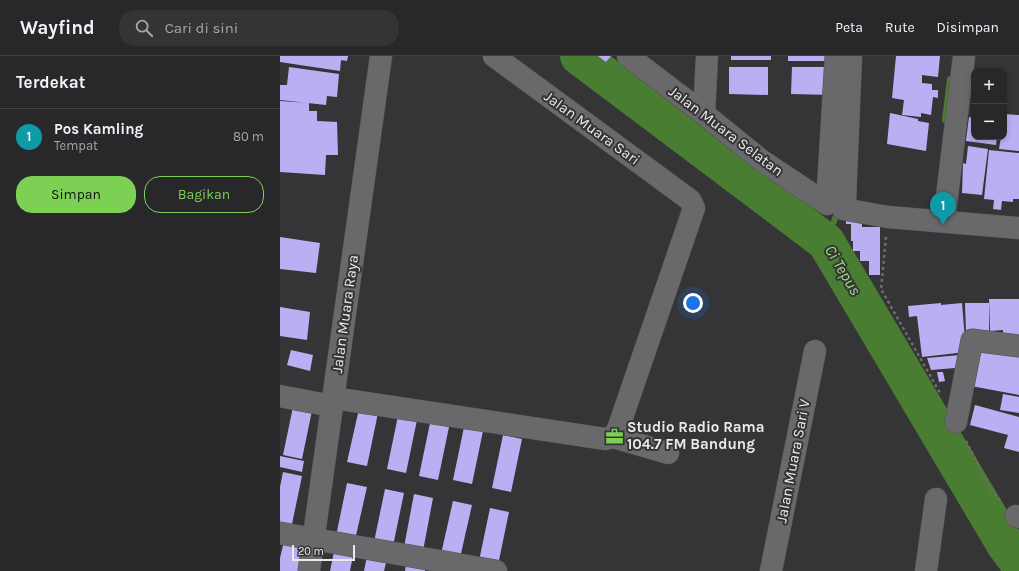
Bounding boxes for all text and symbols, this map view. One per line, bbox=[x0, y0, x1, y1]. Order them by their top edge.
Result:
search box bbox=[119, 10, 399, 46]
text: Wayfind bbox=[20, 17, 95, 39]
icon: search bbox=[133, 17, 155, 39]
text: Cari di sini bbox=[165, 19, 238, 37]
text: Peta bbox=[835, 19, 863, 36]
text: Rute bbox=[885, 19, 915, 36]
text: Disimpan bbox=[937, 19, 999, 36]
map controls bbox=[971, 68, 1007, 140]
button: + bbox=[971, 68, 1007, 104]
text: Terdekat bbox=[16, 72, 85, 92]
street label: Jalan Muara Selatan bbox=[665, 82, 787, 180]
street label: Jalan Muara Sari bbox=[541, 87, 643, 169]
button: − bbox=[971, 104, 1007, 140]
text: Pos Kamling bbox=[54, 120, 143, 138]
text: 1 bbox=[27, 129, 31, 144]
text: 80 m bbox=[233, 129, 264, 144]
text: Tempat bbox=[54, 138, 98, 153]
button: Simpan bbox=[16, 176, 136, 213]
button: Bagikan bbox=[144, 176, 264, 213]
pin: 1 bbox=[930, 192, 956, 225]
water label: Ci Tepus bbox=[821, 242, 866, 299]
street label: Jalan Muara Raya bbox=[328, 254, 362, 374]
your location bbox=[683, 293, 703, 313]
street label: Jalan Muara Sari V bbox=[772, 397, 814, 525]
place label: Studio Radio Rama 104.7 FM Bandung bbox=[627, 418, 765, 453]
office icon: Studio Radio Rama 104.7 FM Bandung bbox=[604, 426, 624, 446]
scale bar bbox=[292, 543, 355, 562]
text: 20 m bbox=[298, 545, 324, 558]

